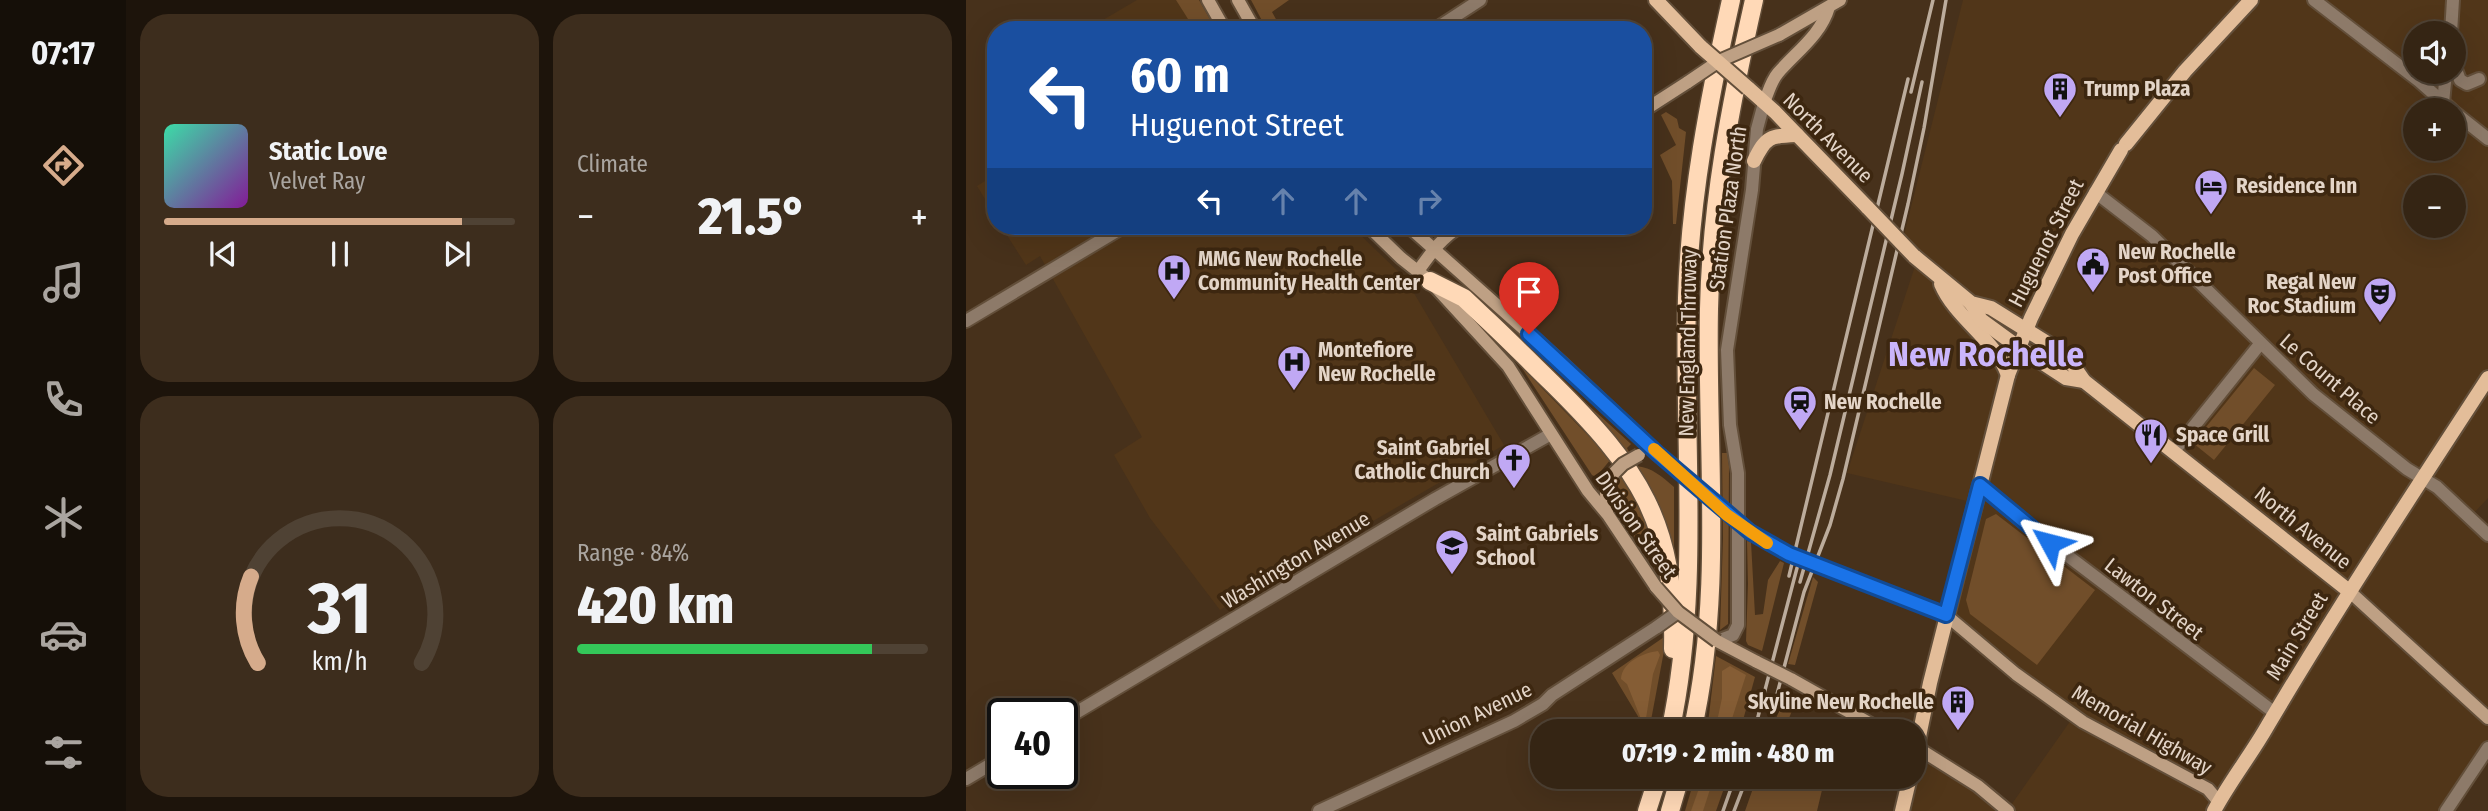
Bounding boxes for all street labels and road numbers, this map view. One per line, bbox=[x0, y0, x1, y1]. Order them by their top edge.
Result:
street label: North Avenue bbox=[1777, 87, 1879, 189]
street label: Station Plaza North bbox=[1704, 124, 1752, 292]
street label: Huguenot Street bbox=[2003, 174, 2089, 311]
street label: New England Thruway bbox=[1673, 249, 1703, 437]
street label: Le Count Place bbox=[2274, 328, 2386, 430]
street label: Division Street bbox=[1589, 466, 1683, 584]
street label: North Avenue bbox=[2249, 481, 2357, 575]
street label: Washington Avenue bbox=[1217, 506, 1375, 614]
street label: Lawton Street bbox=[2099, 552, 2209, 646]
street label: Main Street bbox=[2261, 587, 2333, 685]
street label: Union Avenue bbox=[1418, 676, 1536, 752]
street label: Memorial Highway bbox=[2067, 679, 2217, 781]

